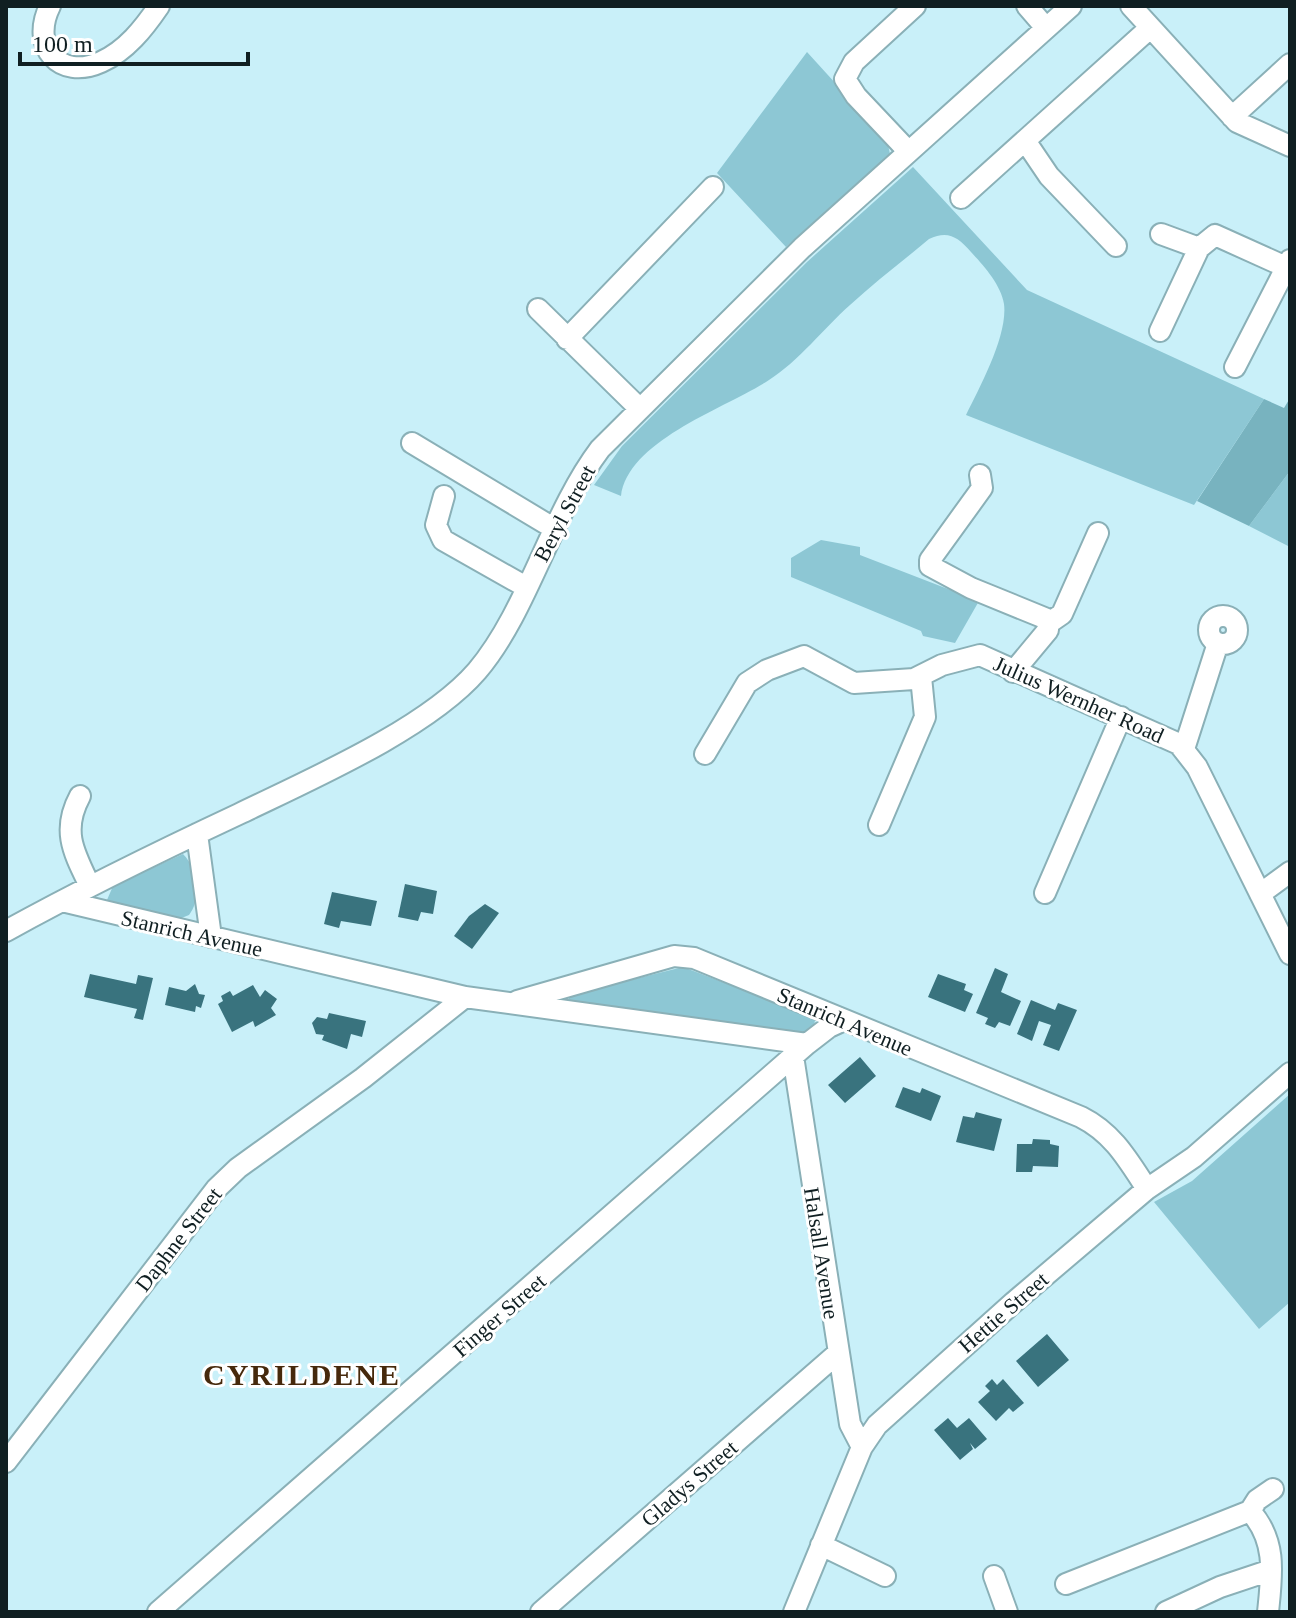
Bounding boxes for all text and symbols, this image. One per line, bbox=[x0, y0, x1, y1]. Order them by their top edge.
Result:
scale bar bbox=[20, 16, 248, 66]
text: 100 m bbox=[32, 31, 93, 57]
street label: Beryl Street bbox=[529, 461, 600, 566]
street label: Julius Wernher Road bbox=[990, 651, 1168, 748]
street label: Stanrich Avenue bbox=[119, 905, 265, 962]
street label: Stanrich Avenue bbox=[773, 982, 916, 1061]
street label: Daphne Street bbox=[130, 1182, 227, 1296]
street label: Halsall Avenue bbox=[799, 1185, 844, 1321]
street label: Hettie Street bbox=[953, 1267, 1053, 1358]
street label: Finger Street bbox=[448, 1268, 551, 1362]
district label: CYRILDENE bbox=[203, 1358, 401, 1391]
street label: Gladys Street bbox=[636, 1435, 742, 1532]

